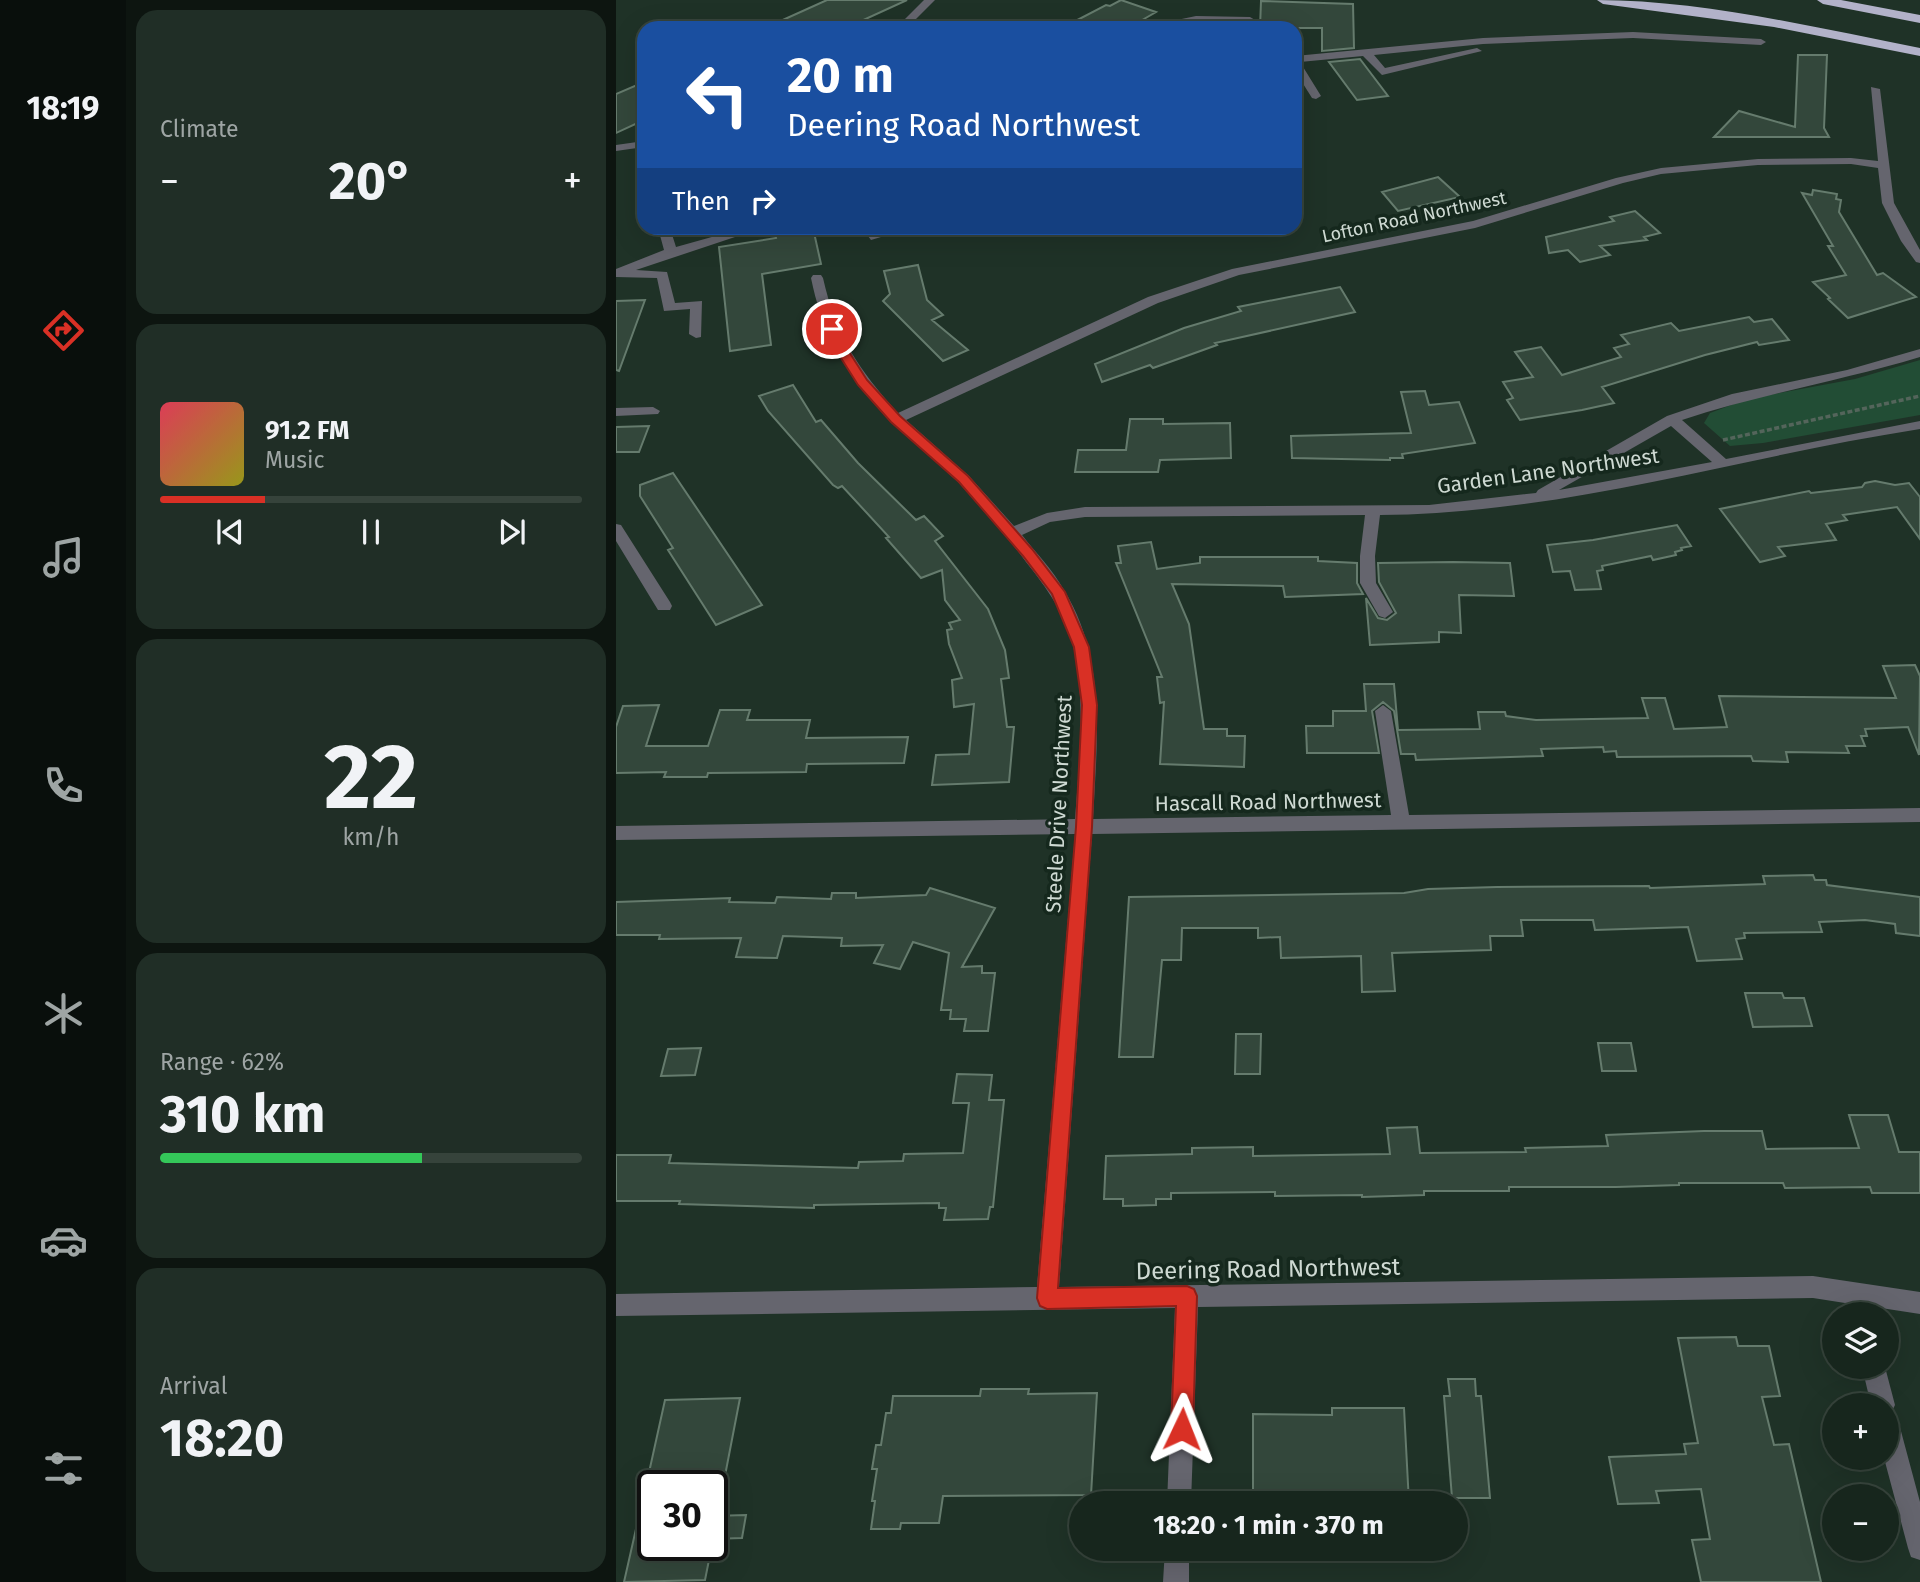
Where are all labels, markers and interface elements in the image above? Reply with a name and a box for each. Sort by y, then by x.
text: 20 m [787,46,894,105]
icon: left [672,49,763,140]
text: 18:19 [27,89,99,127]
text: Deering Road Northwest [787,106,1140,144]
text: Climate [160,115,239,143]
text: 20° [329,150,413,213]
text: − [160,158,179,204]
text: + [563,158,582,204]
icon: right [744,182,782,220]
text: Then [672,186,730,217]
street label: Lofton Road Northwest [1320,187,1509,247]
pin [802,299,862,359]
icon: directions [39,306,88,355]
icon: arrive [813,310,851,348]
text: 91.2 FM [265,415,349,446]
street label: Garden Lane Northwest [1436,443,1661,499]
text: Music [265,446,325,474]
icon: previous [211,513,249,551]
icon: pause [352,513,390,551]
icon: next [493,513,531,551]
icon: music [39,533,88,582]
street label: Steele Drive Northwest [1040,694,1078,914]
text: 22 [324,723,418,832]
icon: phone [39,761,88,810]
street label: Hascall Road Northwest [1154,787,1382,817]
text: km/h [343,823,399,851]
icon: climate [39,989,88,1038]
text: Range · 62% [160,1048,284,1076]
text: 310 km [160,1083,325,1146]
icon: car [39,1216,88,1265]
street label: Deering Road Northwest [1135,1253,1401,1285]
map controls [1822,1302,1899,1561]
button: layers [1822,1302,1899,1379]
text: Arrival [160,1372,227,1400]
position arrow [1145,1392,1219,1466]
button: + [1822,1393,1899,1470]
text: 18:20 [160,1407,284,1470]
icon: filters [39,1444,88,1493]
speed limit sign: 30 [637,1470,728,1561]
button: − [1822,1484,1899,1561]
text: 18:20 · 1 min · 370 m [1153,1510,1384,1541]

